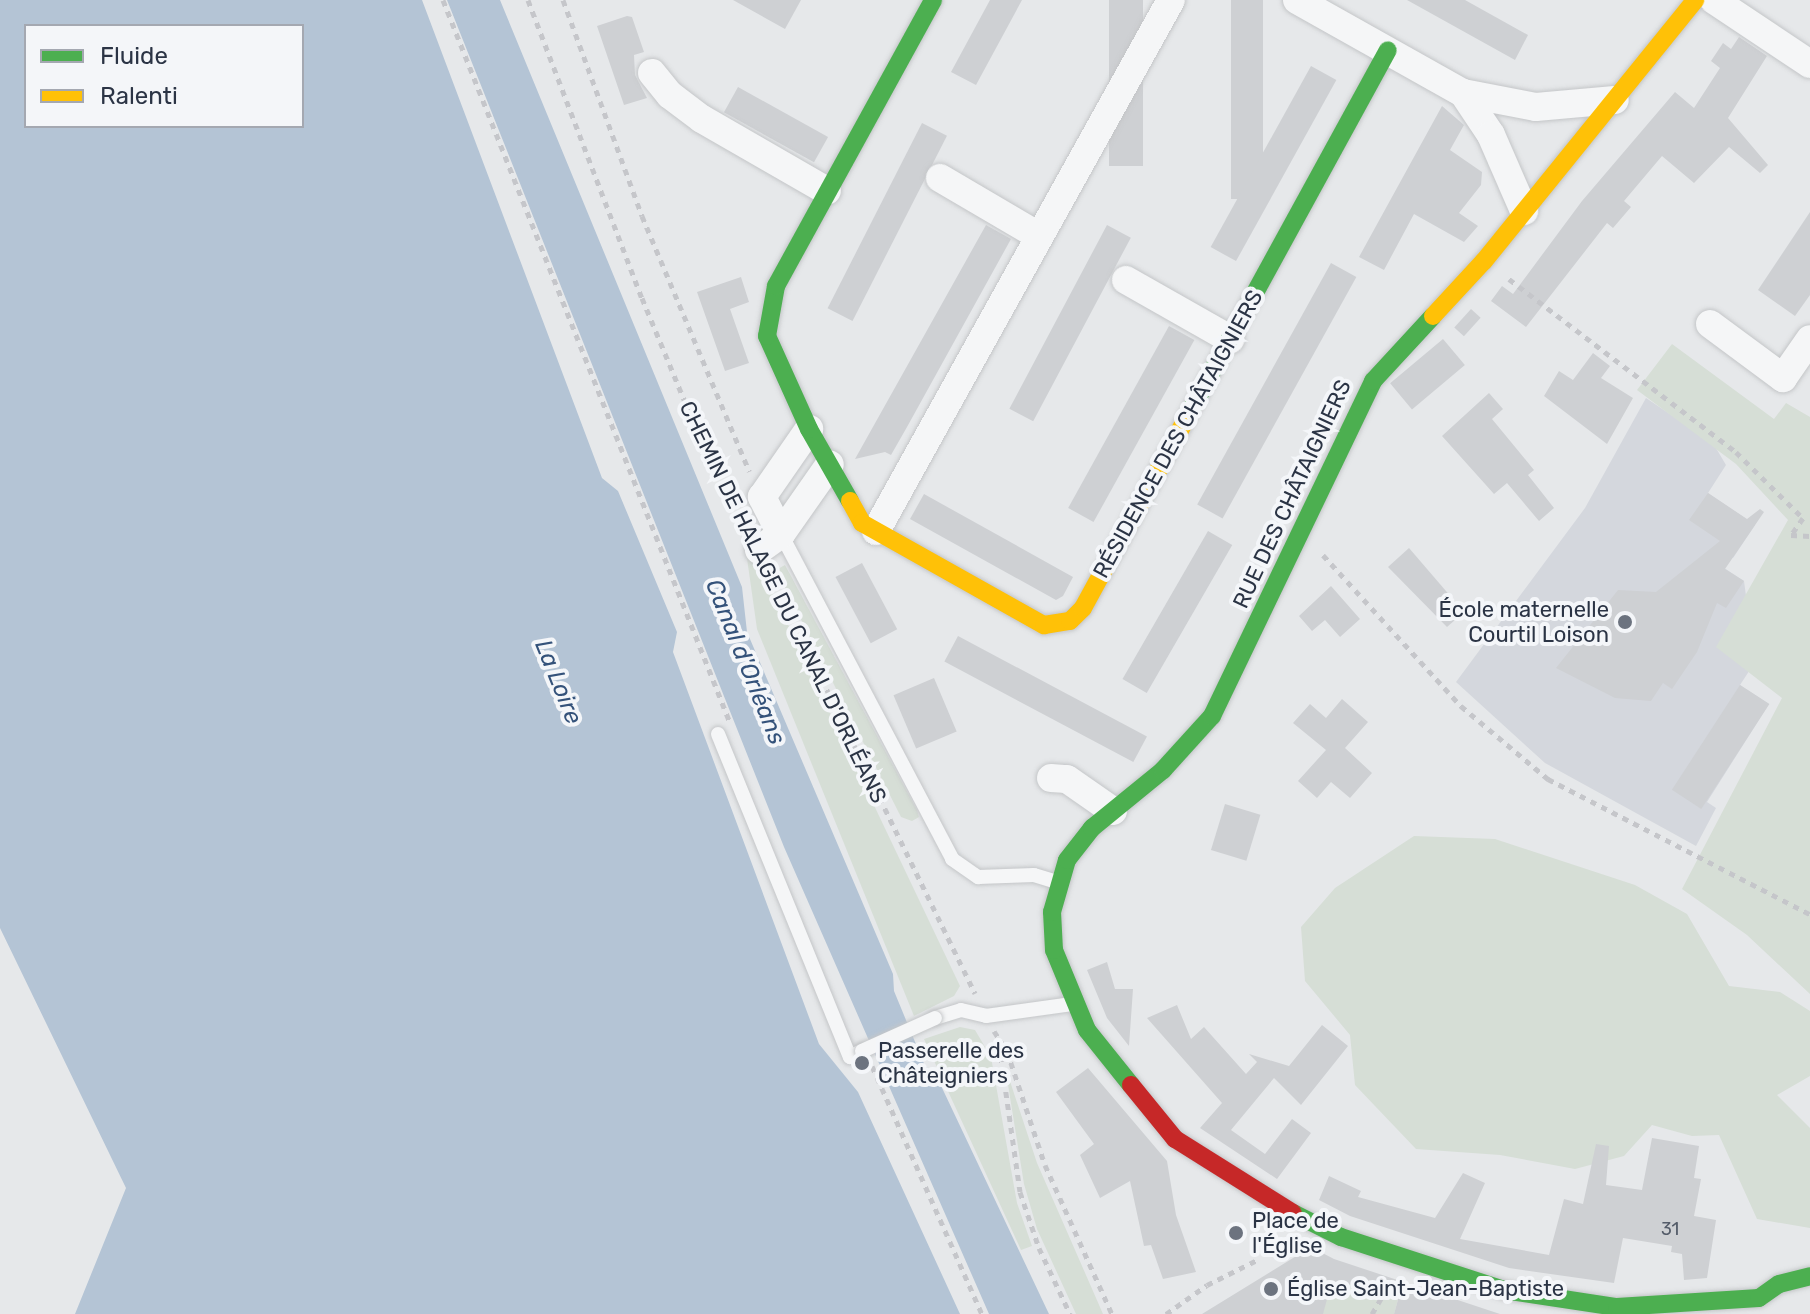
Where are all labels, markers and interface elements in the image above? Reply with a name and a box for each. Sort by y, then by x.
legend [24,24,304,128]
text: Fluide [100,42,168,70]
text: Ralenti [100,82,178,110]
street label: RÉSIDENCE DES CHÂTAIGNIERS [1088,285,1268,583]
street label: RUE DES CHÂTAIGNIERS [1227,376,1357,612]
street label: CHEMIN DE HALAGE DU CANAL D'ORLÉANS [674,396,892,808]
water label: Canal d'Orléans [699,575,791,749]
place label: École maternelle Courtil Loison [1438,596,1609,648]
marker: École maternelle Courtil Loison [1616,613,1634,631]
water label: La Loire [528,636,588,728]
place label: Passerelle des Châteigniers [878,1037,1024,1088]
marker: Passerelle des Châteigniers [853,1054,871,1072]
place label: Place de l'Église [1252,1207,1339,1258]
house number: 31 [1661,1218,1679,1240]
marker: Place de l'Église [1227,1224,1245,1242]
place label: Église Saint-Jean-Baptiste [1287,1276,1564,1302]
marker: Église Saint-Jean-Baptiste [1262,1280,1280,1298]

